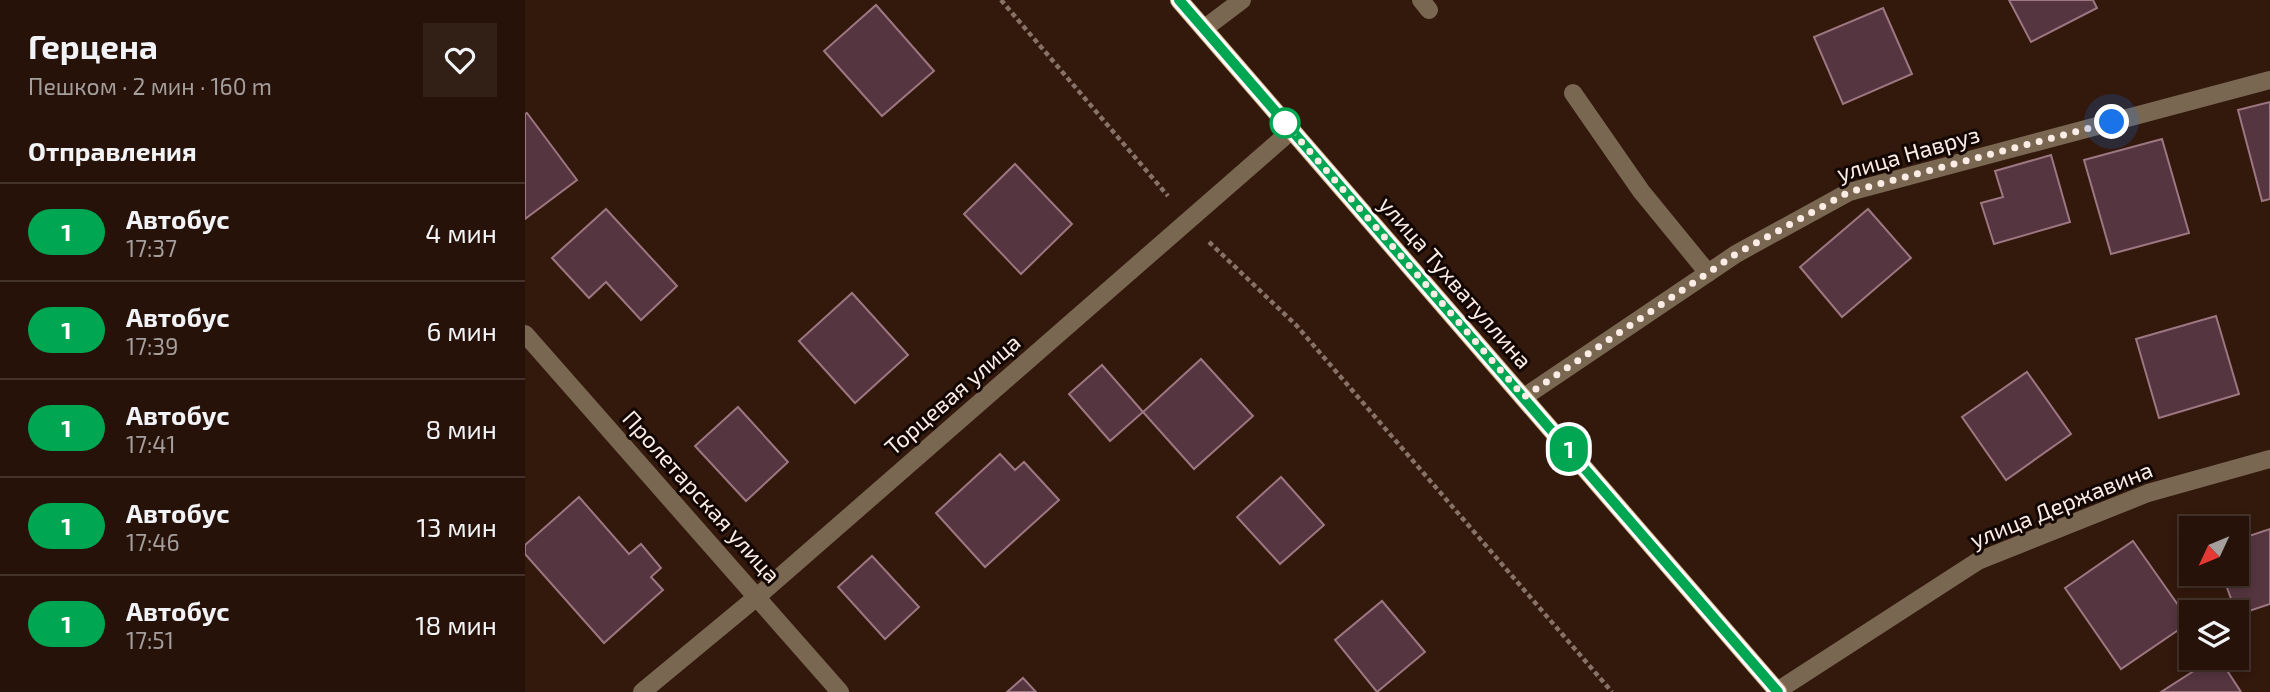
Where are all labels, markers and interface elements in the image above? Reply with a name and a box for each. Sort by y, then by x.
button: heart [423,23,497,97]
text: Герцена [28,26,158,66]
text: Пешком · 2 мин · 160 m [28,72,272,100]
your location [2094,104,2129,139]
unlabelled marker [1270,108,1300,138]
street label: улица Навруз [1833,119,1983,188]
text: Отправления [28,135,197,166]
street label: улица Тухватуллина [1373,190,1538,375]
text: Автобус [126,203,229,234]
text: 1 [61,217,72,246]
text: 4 мин [425,217,497,248]
text: 17:37 [126,234,177,262]
text: Автобус [126,301,229,332]
text: 1 [61,315,72,344]
text: 6 мин [426,315,497,346]
street label: Торцевая улица [878,327,1026,461]
text: 17:39 [126,332,178,360]
text: Автобус [126,399,229,430]
street label: Пролетарская улица [617,404,787,589]
text: 1 [61,413,72,442]
text: 8 мин [426,413,497,444]
line badge: 1 [1546,426,1592,472]
text: 17:41 [126,430,176,458]
text: 1 [1564,434,1574,463]
street label: улица Державина [1966,455,2157,554]
text: Автобус [126,497,229,528]
text: 1 [61,511,72,540]
text: 13 мин [417,511,497,542]
north arrow [2179,516,2249,586]
map controls [2179,516,2249,670]
text: 17:46 [126,528,180,556]
text: Автобус [126,595,229,626]
button: layers [2179,600,2249,670]
text: 1 [61,609,72,638]
text: 18 мин [415,609,497,640]
text: 17:51 [126,626,174,654]

